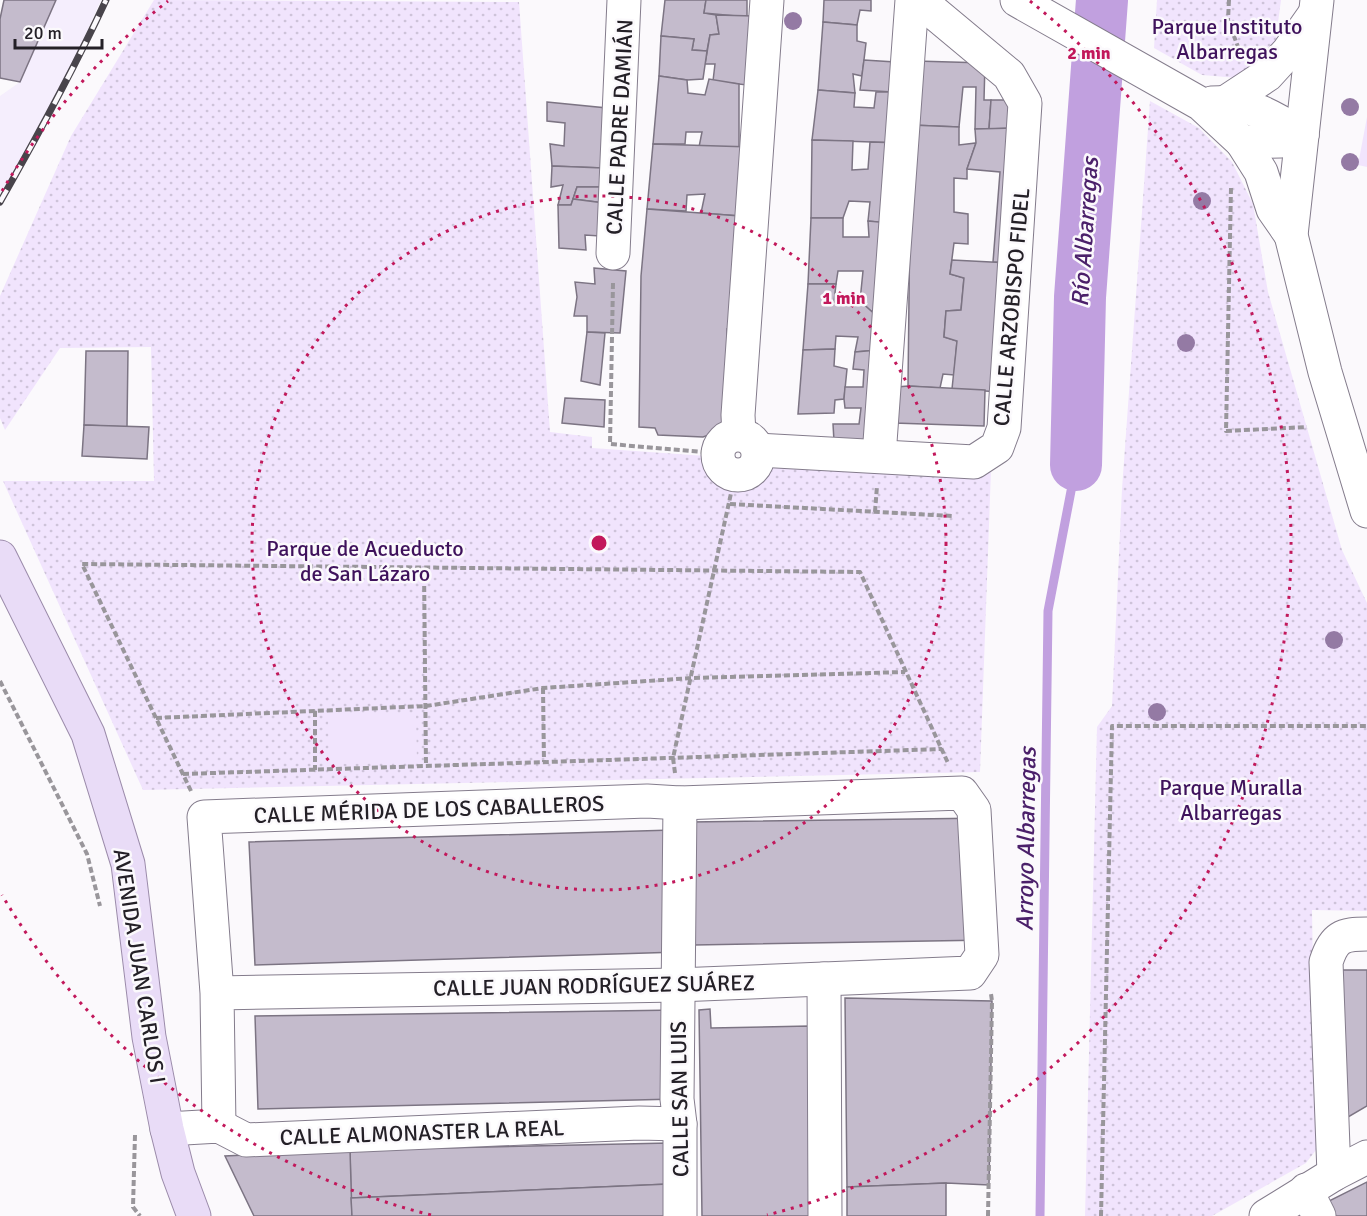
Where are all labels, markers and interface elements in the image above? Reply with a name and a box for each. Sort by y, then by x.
scale bar [15,12,102,50]
park label: Parque Instituto Albarregas [1152,13,1303,65]
street label: CALLE PADRE DAMIÁN [600,18,639,236]
text: 20 m [24,22,62,44]
text: 2 min [1067,42,1111,64]
water label: Río Albarregas [1065,154,1105,308]
street label: CALLE ARZOBISPO FIDEL [988,187,1035,427]
text: 1 min [822,287,866,309]
centre of rings [589,533,609,553]
park label: Parque de Acueducto de San Lázaro [266,535,464,587]
water label: Arroyo Albarregas [1009,744,1043,931]
park label: Parque Muralla Albarregas [1159,774,1303,826]
street label: CALLE MÉRIDA DE LOS CABALLEROS [253,790,605,829]
street label: AVENIDA JUAN CARLOS I [108,847,171,1085]
street label: CALLE JUAN RODRÍGUEZ SUÁREZ [433,969,755,1002]
street label: CALLE SAN LUIS [665,1021,694,1177]
street label: CALLE ALMONASTER LA REAL [279,1114,565,1151]

